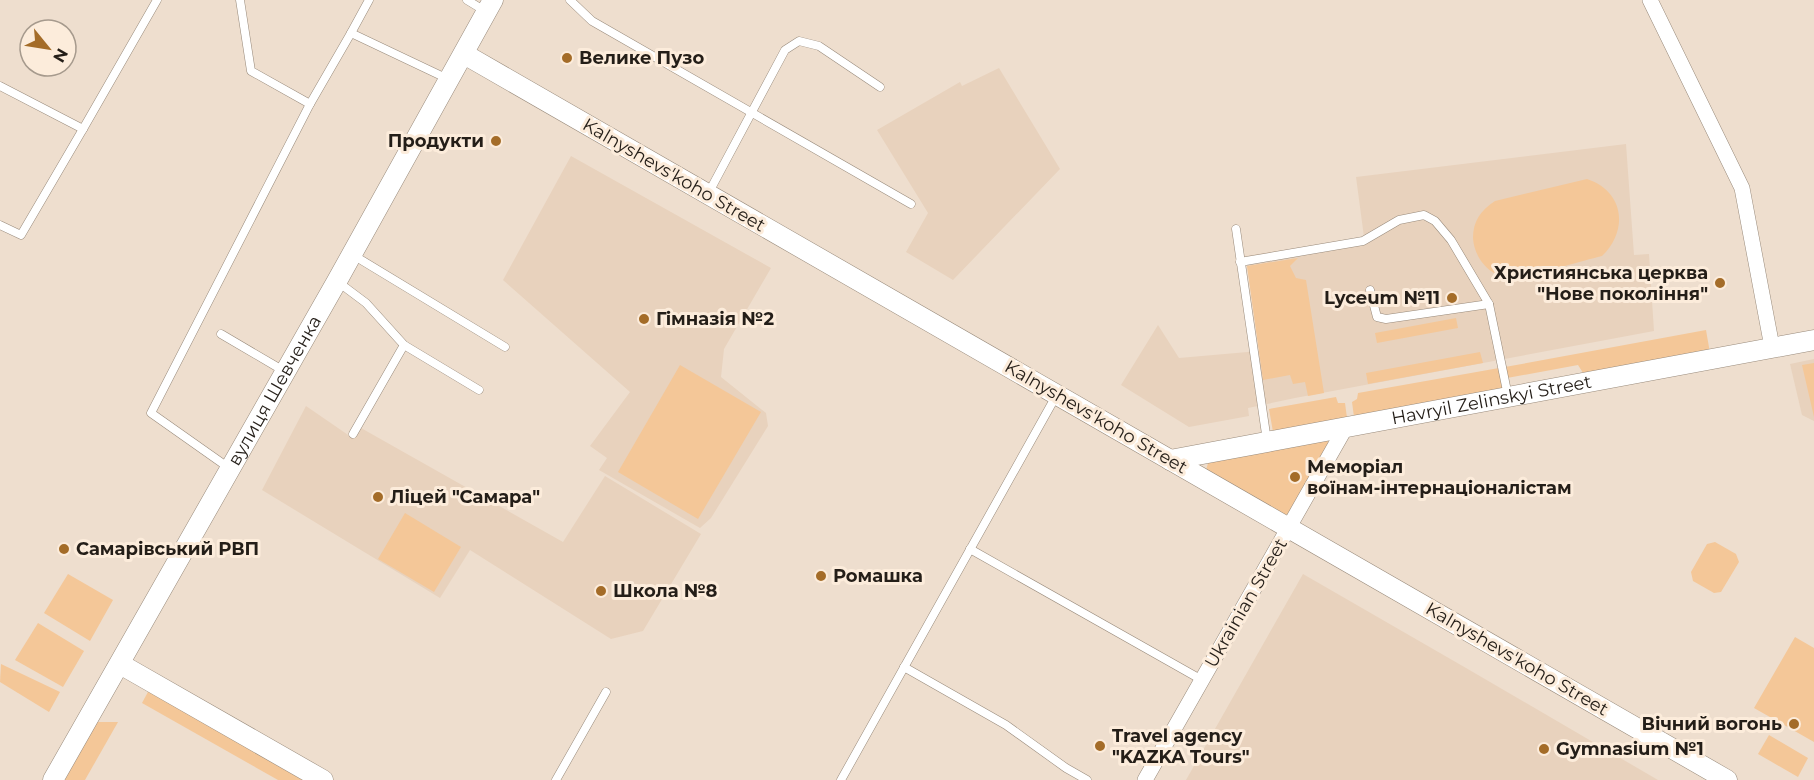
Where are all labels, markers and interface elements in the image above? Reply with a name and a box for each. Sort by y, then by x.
north arrow [18,18,78,78]
text: N [49,45,72,66]
place label: Велике Пузо [579,47,704,69]
marker: Велике Пузо [560,51,574,65]
street label: Kalnyshevsʹkoho Street [579,114,769,236]
place label: Продукти [388,130,484,152]
marker: Продукти [489,134,503,148]
place label: Християнська церква "Нове покоління" [1494,262,1708,305]
marker: Християнська церква "Нове покоління" [1713,276,1727,290]
place label: Lyceum №11 [1324,287,1440,309]
marker: Lyceum №11 [1445,291,1459,305]
place label: Гімназія №2 [656,308,774,330]
street label: вулиця Шевченка [223,312,326,470]
marker: Гімназія №2 [637,312,651,326]
street label: Kalnyshevsʹkoho Street [1001,356,1191,478]
street label: Havryil Zelinskyi Street [1390,371,1593,430]
place label: Меморіал воїнам-інтернаціоналістам [1307,456,1572,499]
marker: Меморіал воїнам-інтернаціоналістам [1288,470,1302,484]
place label: Ліцей "Самара" [390,486,540,508]
marker: Ліцей "Самара" [371,490,385,504]
street label: Ukrainian Street [1200,534,1292,672]
place label: Самарівський РВП [76,538,259,560]
marker: Самарівський РВП [57,542,71,556]
place label: Ромашка [833,565,923,587]
marker: Ромашка [814,569,828,583]
place label: Школа №8 [613,580,718,602]
marker: Школа №8 [594,584,608,598]
street label: Kalnyshevsʹkoho Street [1422,598,1612,720]
place label: Вічний вогонь [1642,713,1782,735]
marker: Вічний вогонь [1787,717,1801,731]
place label: Travel agency "KAZKA Tours" [1112,725,1250,768]
place label: Gymnasium №1 [1556,738,1704,760]
marker: Travel agency "KAZKA Tours" [1093,739,1107,753]
marker: Gymnasium №1 [1537,742,1551,756]

